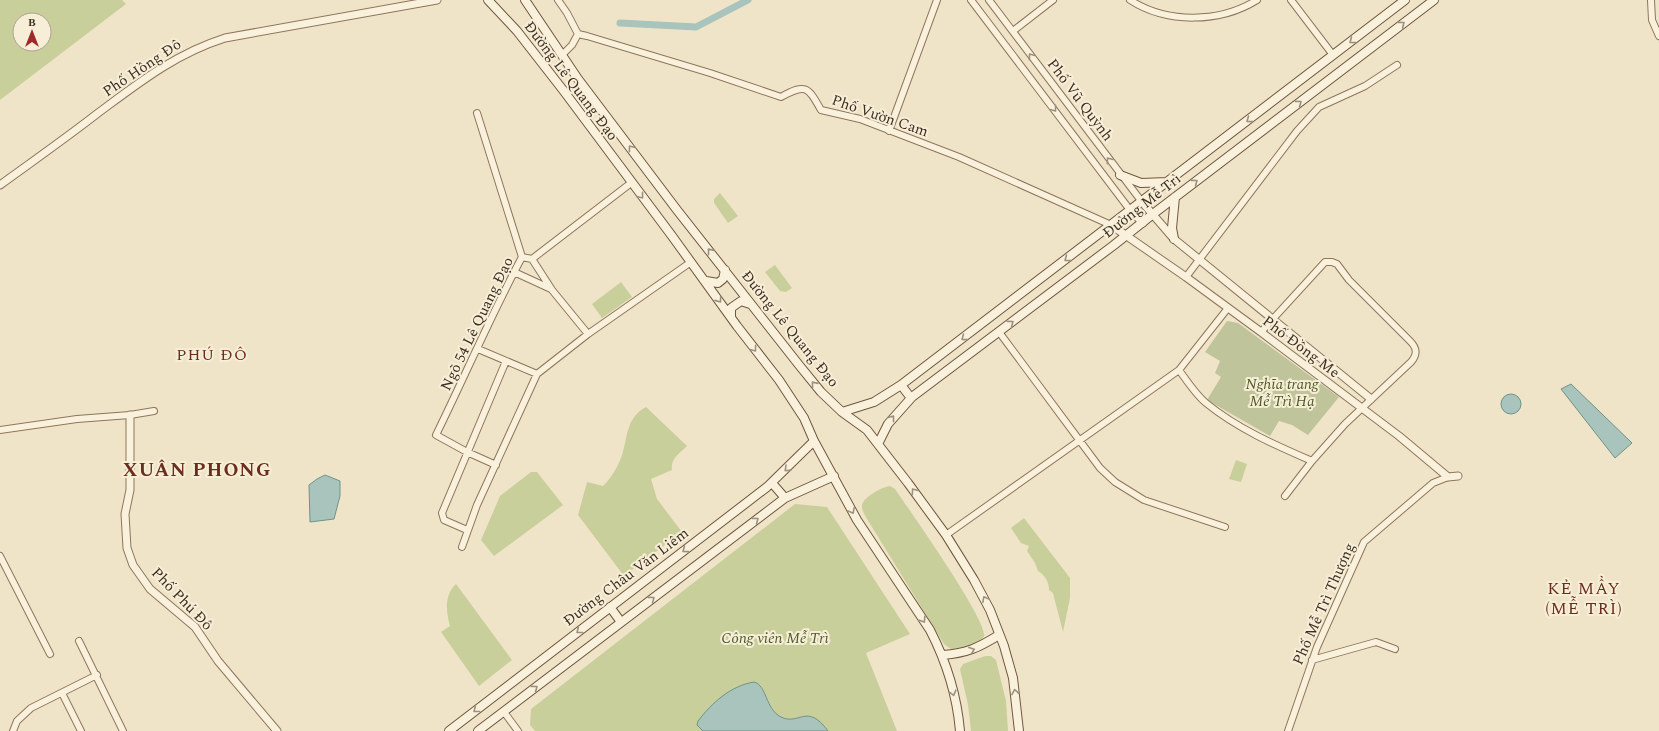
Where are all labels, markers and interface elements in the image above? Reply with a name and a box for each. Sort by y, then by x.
north arrow [12,12,52,52]
text: B [28,14,36,31]
street label: Đường Lê Quang Đạo [518,16,624,146]
one-way arrow [1398,21,1405,29]
street label: Phố Hồng Đô [98,33,186,103]
one-way arrow [1349,36,1356,43]
one-way arrow [1029,53,1036,60]
street label: Phố Vũ Quỳnh [1041,54,1119,146]
street label: Phố Vườn Cam [828,89,932,143]
one-way arrow [1294,101,1301,108]
one-way arrow [1049,105,1057,112]
one-way arrow [1246,115,1253,122]
one-way arrow [629,145,636,152]
one-way arrow [1107,157,1114,164]
street label: Đường Mễ Trì [1098,168,1186,244]
one-way arrow [1191,180,1198,187]
one-way arrow [636,191,643,198]
one-way arrow [708,249,715,256]
street label: Ngõ 54 Lê Quang Đạo [435,253,519,395]
one-way arrow [1064,254,1071,261]
street label: Đường Lê Quang Đạo [736,266,844,392]
one-way arrow [714,296,722,303]
street label: Phố Đồng Me [1257,310,1345,384]
one-way arrow [1006,320,1013,327]
one-way arrow [961,333,968,340]
district label: PHÚ ĐÔ [176,343,248,367]
one-way arrow [750,344,757,351]
park label: Nghĩa trang Mễ Trì Hạ [1246,373,1320,413]
one-way arrow [812,382,819,389]
one-way arrow [888,416,895,423]
district label: XUÂN PHONG [123,456,271,485]
one-way arrow [784,464,792,471]
one-way arrow [912,488,919,495]
one-way arrow [848,507,855,514]
one-way arrow [751,518,758,525]
street label: Đường Châu Văn Liêm [558,522,694,632]
street label: Phố Mễ Trì Thượng [1287,539,1361,669]
one-way arrow [682,545,689,552]
street label: Phố Phú Đô [146,562,218,636]
district label: KẺ MẨY (MỄ TRÌ) [1545,575,1623,622]
one-way arrow [648,596,655,603]
one-way arrow [982,596,989,604]
one-way arrow [918,616,926,623]
one-way arrow [576,626,583,633]
park label: Công viên Mễ Trì [721,627,829,650]
one-way arrow [969,646,976,654]
one-way arrow [530,686,537,693]
one-way arrow [948,689,957,696]
one-way arrow [1011,689,1020,695]
one-way arrow [473,705,480,713]

